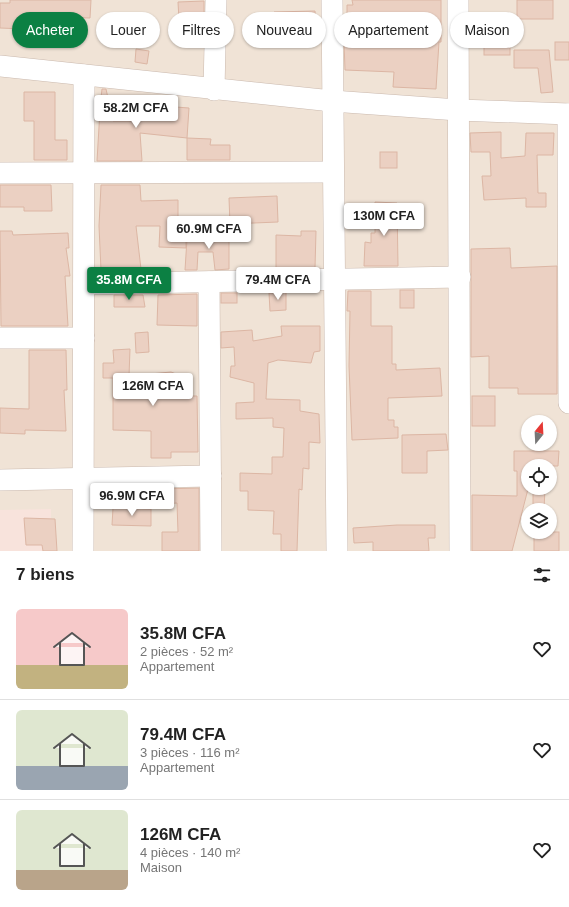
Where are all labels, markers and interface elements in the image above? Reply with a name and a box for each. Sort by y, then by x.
chip: Acheter [12,12,88,48]
chip: Louer [96,12,160,48]
chip: Filtres [168,12,234,48]
chip: Nouveau [242,12,326,48]
chip: Appartement [334,12,442,48]
chip: Maison [450,12,524,48]
pin: 58.2M CFA [90,95,182,129]
text: 58.2M CFA [103,100,169,115]
pin: 130M CFA [343,203,425,237]
text: 130M CFA [353,208,415,223]
pin: 60.9M CFA [163,216,255,250]
text: 60.9M CFA [176,221,242,236]
pin: 35.8M CFA [83,267,175,301]
pin: 79.4M CFA [232,267,324,301]
text: 35.8M CFA [96,272,162,287]
text: 79.4M CFA [245,272,311,287]
pin: 126M CFA [112,373,194,407]
text: 126M CFA [122,378,184,393]
north arrow [521,415,557,451]
map controls [521,415,557,539]
button: locate [521,459,557,495]
pin: 96.9M CFA [86,483,178,517]
text: 96.9M CFA [99,488,165,503]
button: layers [521,503,557,539]
icon: filters [531,564,553,586]
text: 7 biens [16,565,75,584]
text: 35.8M CFA [140,624,226,643]
icon: home [48,625,96,673]
icon: heart [531,638,553,660]
text: 2 pièces · 52 m² [140,644,233,659]
text: Appartement [140,659,214,674]
text: 79.4M CFA [140,725,226,744]
icon: home [48,726,96,774]
icon: heart [531,739,553,761]
text: 3 pièces · 116 m² [140,745,239,760]
text: Appartement [140,760,214,775]
text: 126M CFA [140,825,221,844]
icon: home [48,826,96,874]
icon: heart [531,839,553,861]
text: 4 pièces · 140 m² [140,845,240,860]
text: Maison [140,860,182,875]

